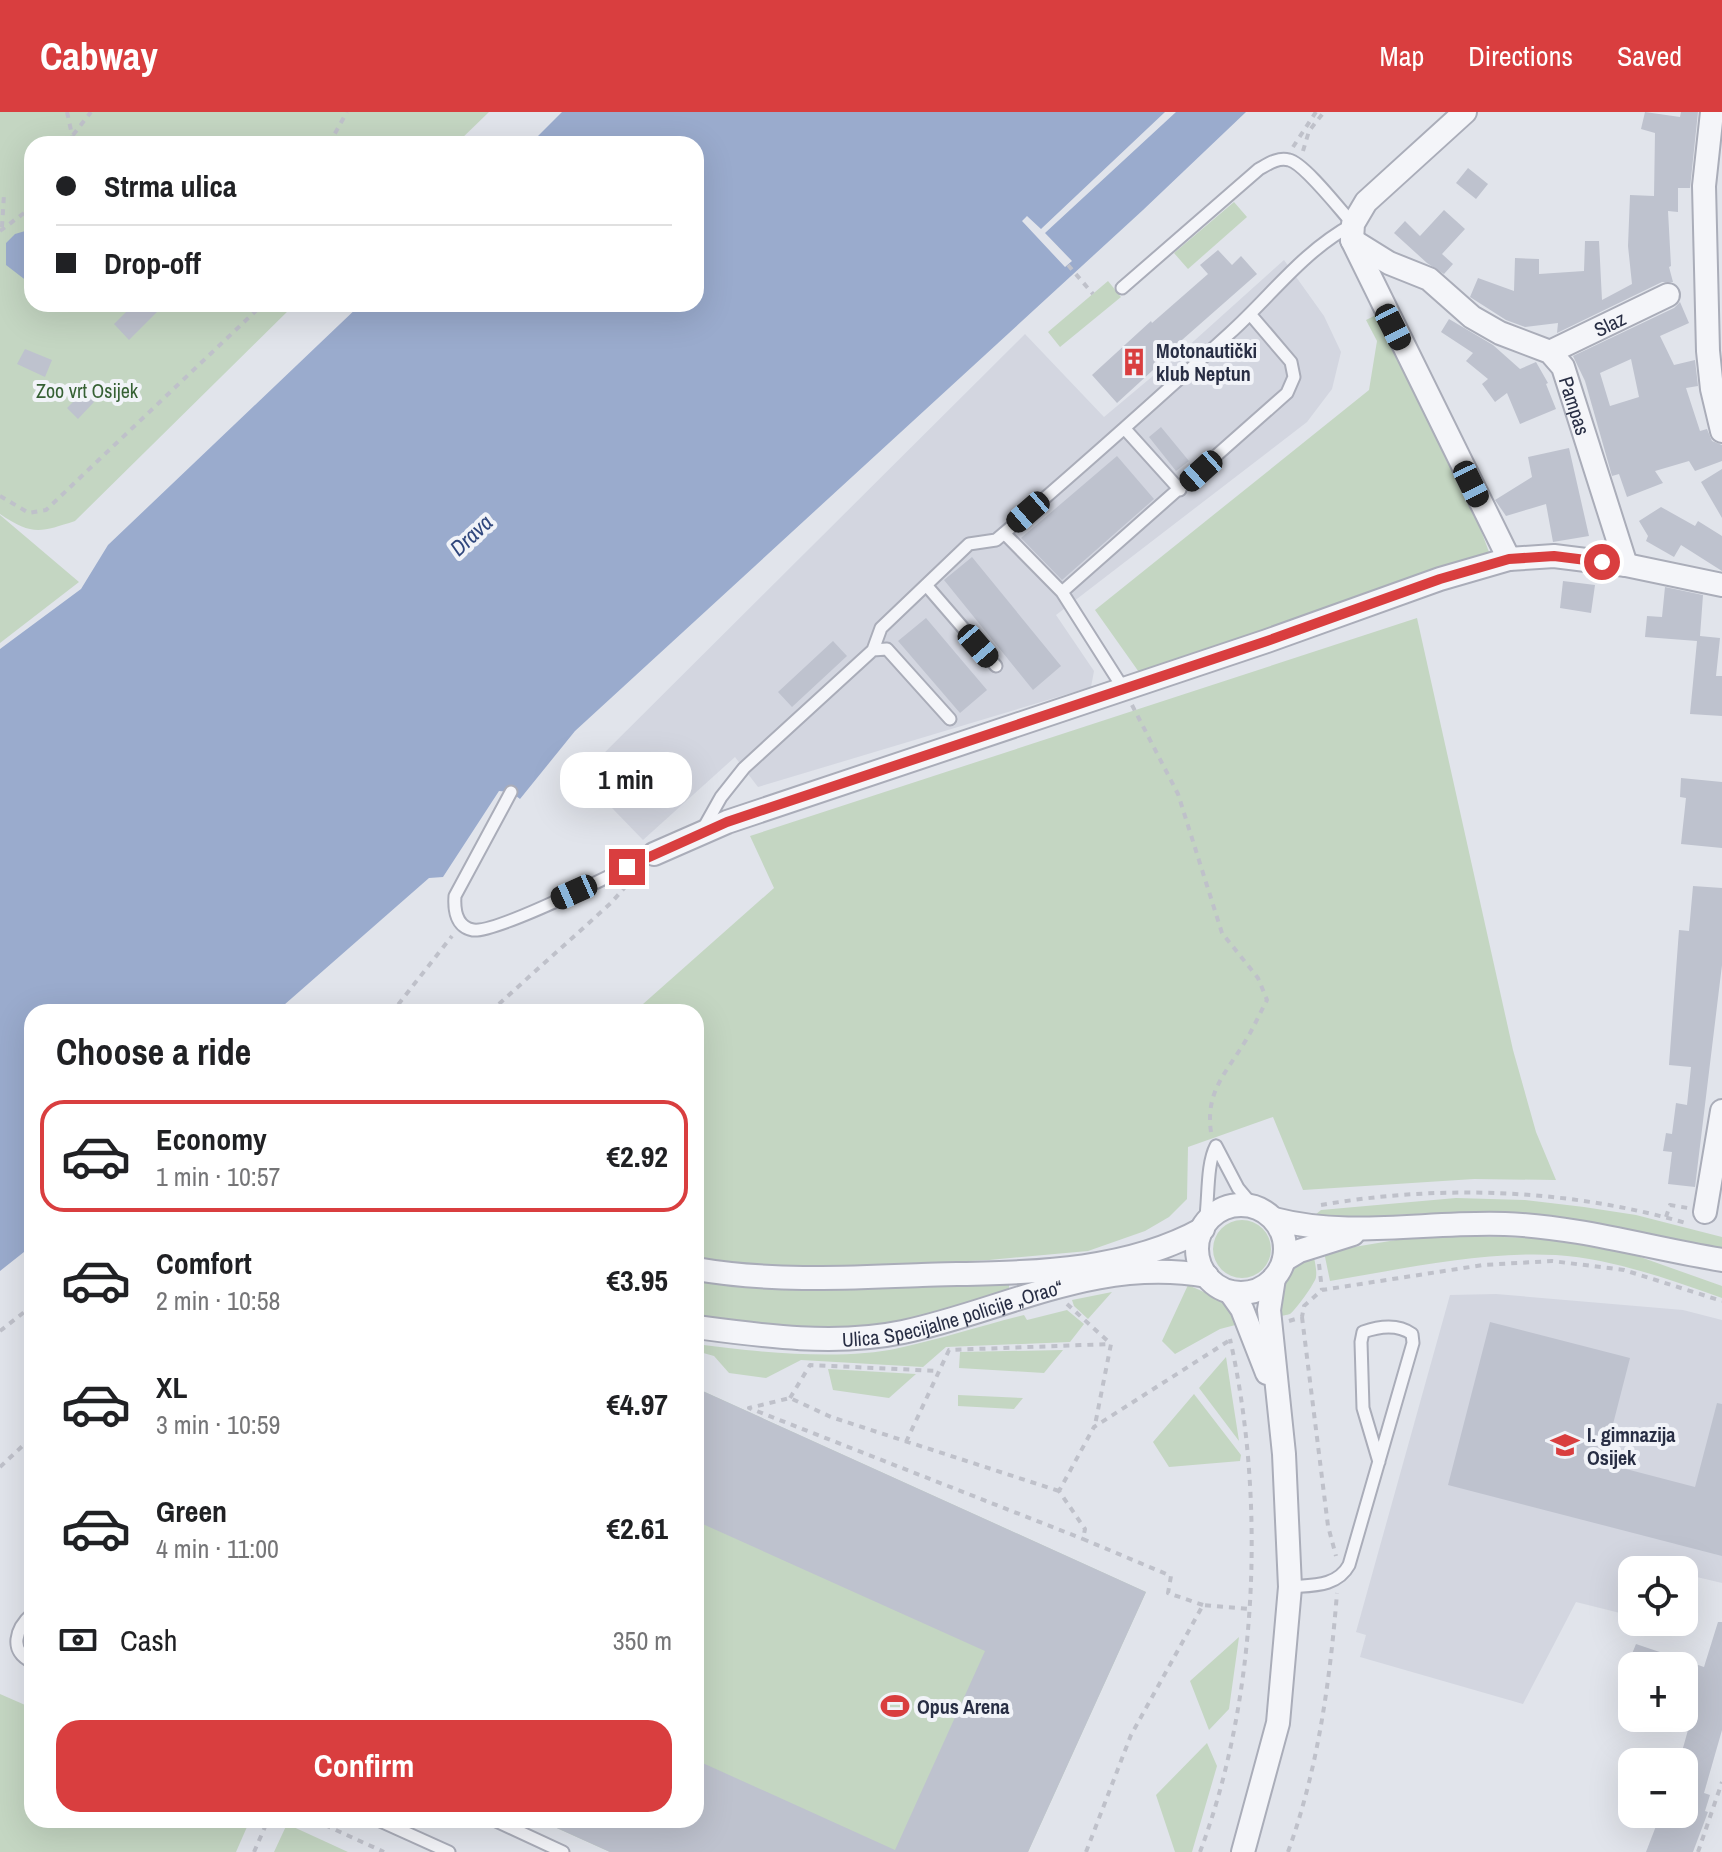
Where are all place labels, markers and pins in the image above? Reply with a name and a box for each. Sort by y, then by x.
place label: Motonautički klub Neptun [1156,337,1257,387]
building icon: Motonautički klub Neptun [1119,347,1149,377]
place label: I. gimnazija Osijek [1587,1421,1675,1471]
school or university icon: I. gimnazija Osijek [1550,1430,1580,1460]
sports icon: Opus Arena [880,1691,910,1721]
place label: Opus Arena [917,1693,1009,1720]

